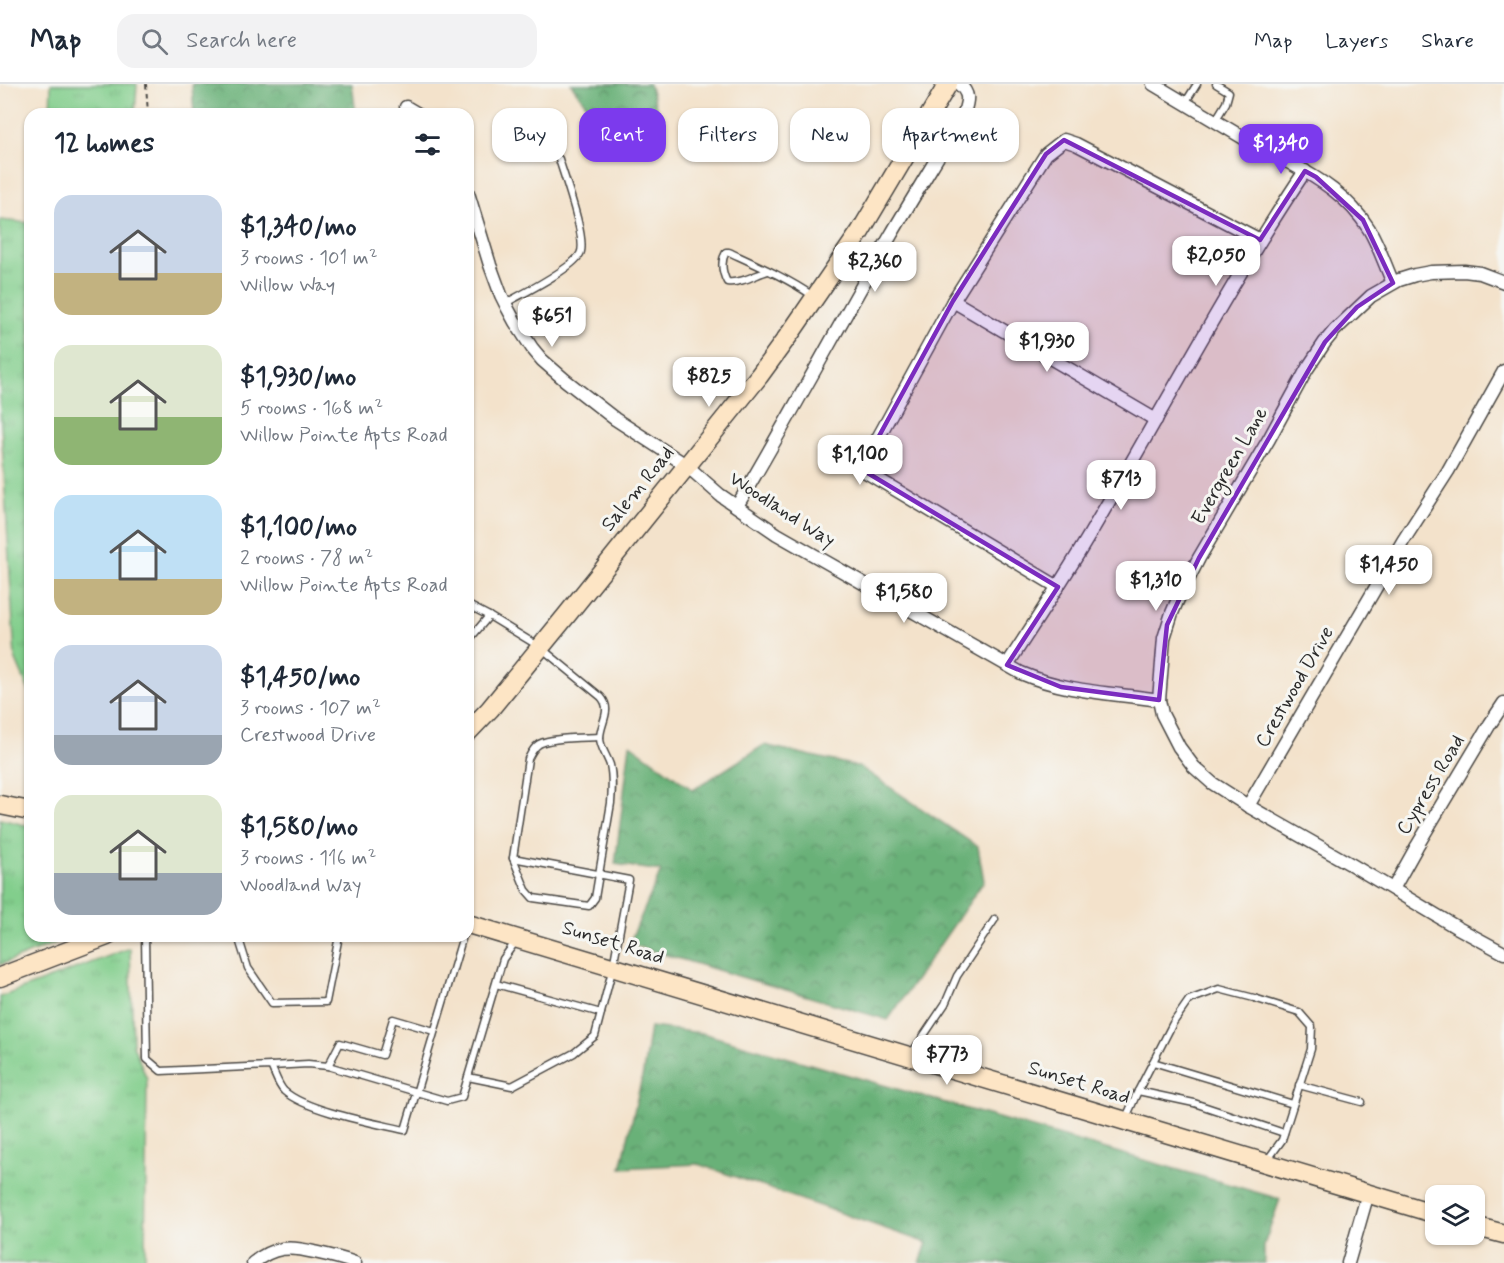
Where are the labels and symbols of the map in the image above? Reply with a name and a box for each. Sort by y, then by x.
pin: $1,340 [1232,124,1330,175]
pin: $2,050 [1167,236,1265,287]
pin: $2,360 [826,242,924,293]
pin: $651 [516,297,588,348]
pin: $1,930 [998,322,1096,373]
pin: $825 [673,357,745,408]
street label: Evergreen Lane [1185,402,1276,530]
pin: $1,100 [811,435,909,486]
street label: Salem Road [595,441,681,537]
pin: $713 [1085,460,1157,511]
street label: Woodland Way [724,466,840,554]
pin: $1,450 [1340,545,1438,596]
pin: $1,310 [1107,561,1205,612]
pin: $1,580 [855,573,953,624]
street label: Crestwood Drive [1249,621,1341,753]
street label: Cypress Road [1391,730,1471,840]
street label: Sunset Road [559,915,667,971]
pin: $773 [911,1035,983,1086]
street label: Sunset Road [1025,1055,1133,1111]

